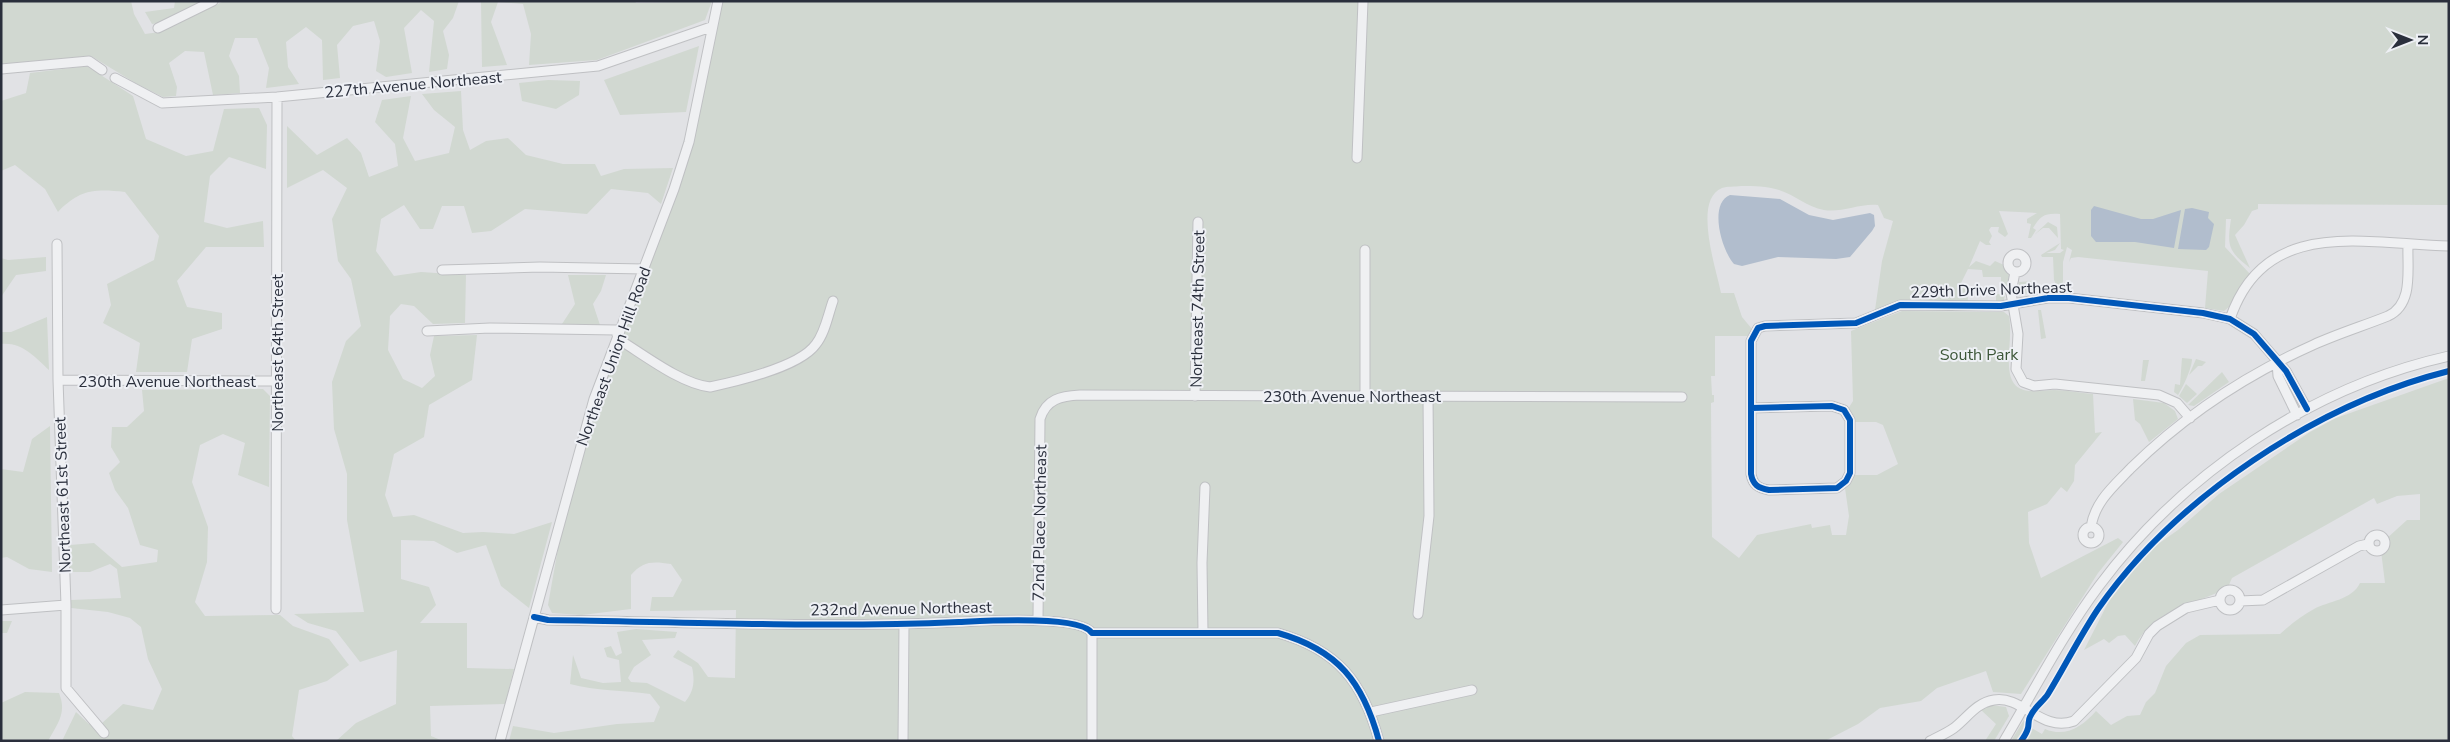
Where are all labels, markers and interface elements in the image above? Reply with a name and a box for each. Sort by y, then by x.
north arrow [2385,15,2435,65]
text: N [2413,35,2432,45]
street label: 227th Avenue Northeast [323,66,503,104]
street label: Northeast 74th Street [1186,230,1210,388]
street label: Northeast Union Hill Road [571,264,657,449]
street label: Northeast 64th Street [267,274,289,432]
street label: 229th Drive Northeast [1910,276,2072,304]
park label: South Park [1940,344,2019,366]
street label: 230th Avenue Northeast [78,371,256,393]
street label: 230th Avenue Northeast [1263,386,1441,408]
street label: Northeast 61st Street [49,416,77,573]
street label: 72nd Place Northeast [1028,444,1052,602]
street label: 232nd Avenue Northeast [810,596,992,622]

